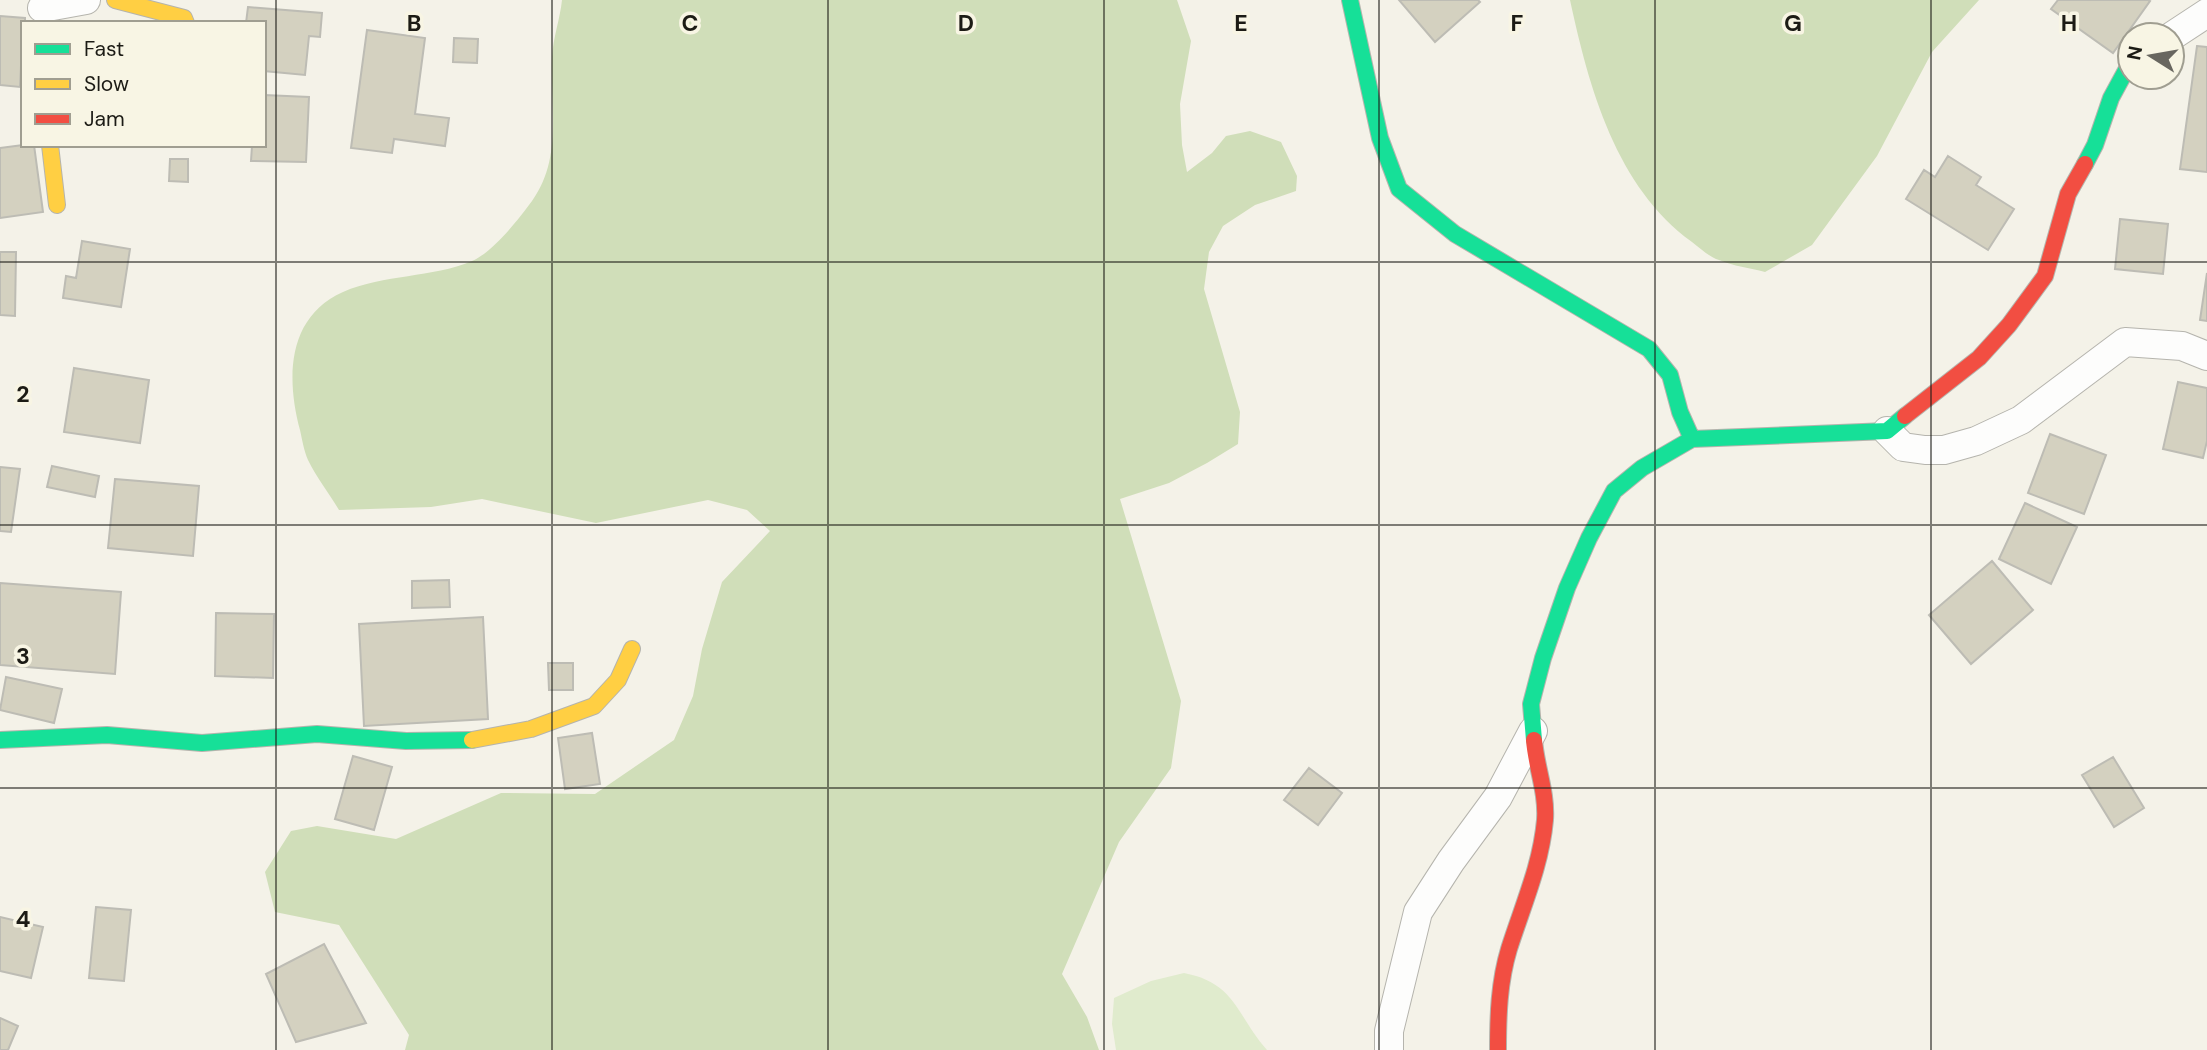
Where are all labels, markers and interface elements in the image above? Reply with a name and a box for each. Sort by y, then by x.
text: B [407,8,421,38]
text: C [682,8,698,38]
text: D [958,8,974,38]
text: E [1234,8,1248,38]
text: F [1511,8,1524,38]
text: G [1784,8,1802,38]
text: H [2061,8,2077,38]
legend [21,21,266,147]
north arrow [2116,21,2186,91]
text: Fast [84,35,124,63]
text: N [2121,44,2148,62]
text: Slow [84,70,129,98]
text: Jam [84,105,125,133]
text: 2 [16,379,30,409]
text: 3 [16,641,30,671]
text: 4 [16,904,31,934]

